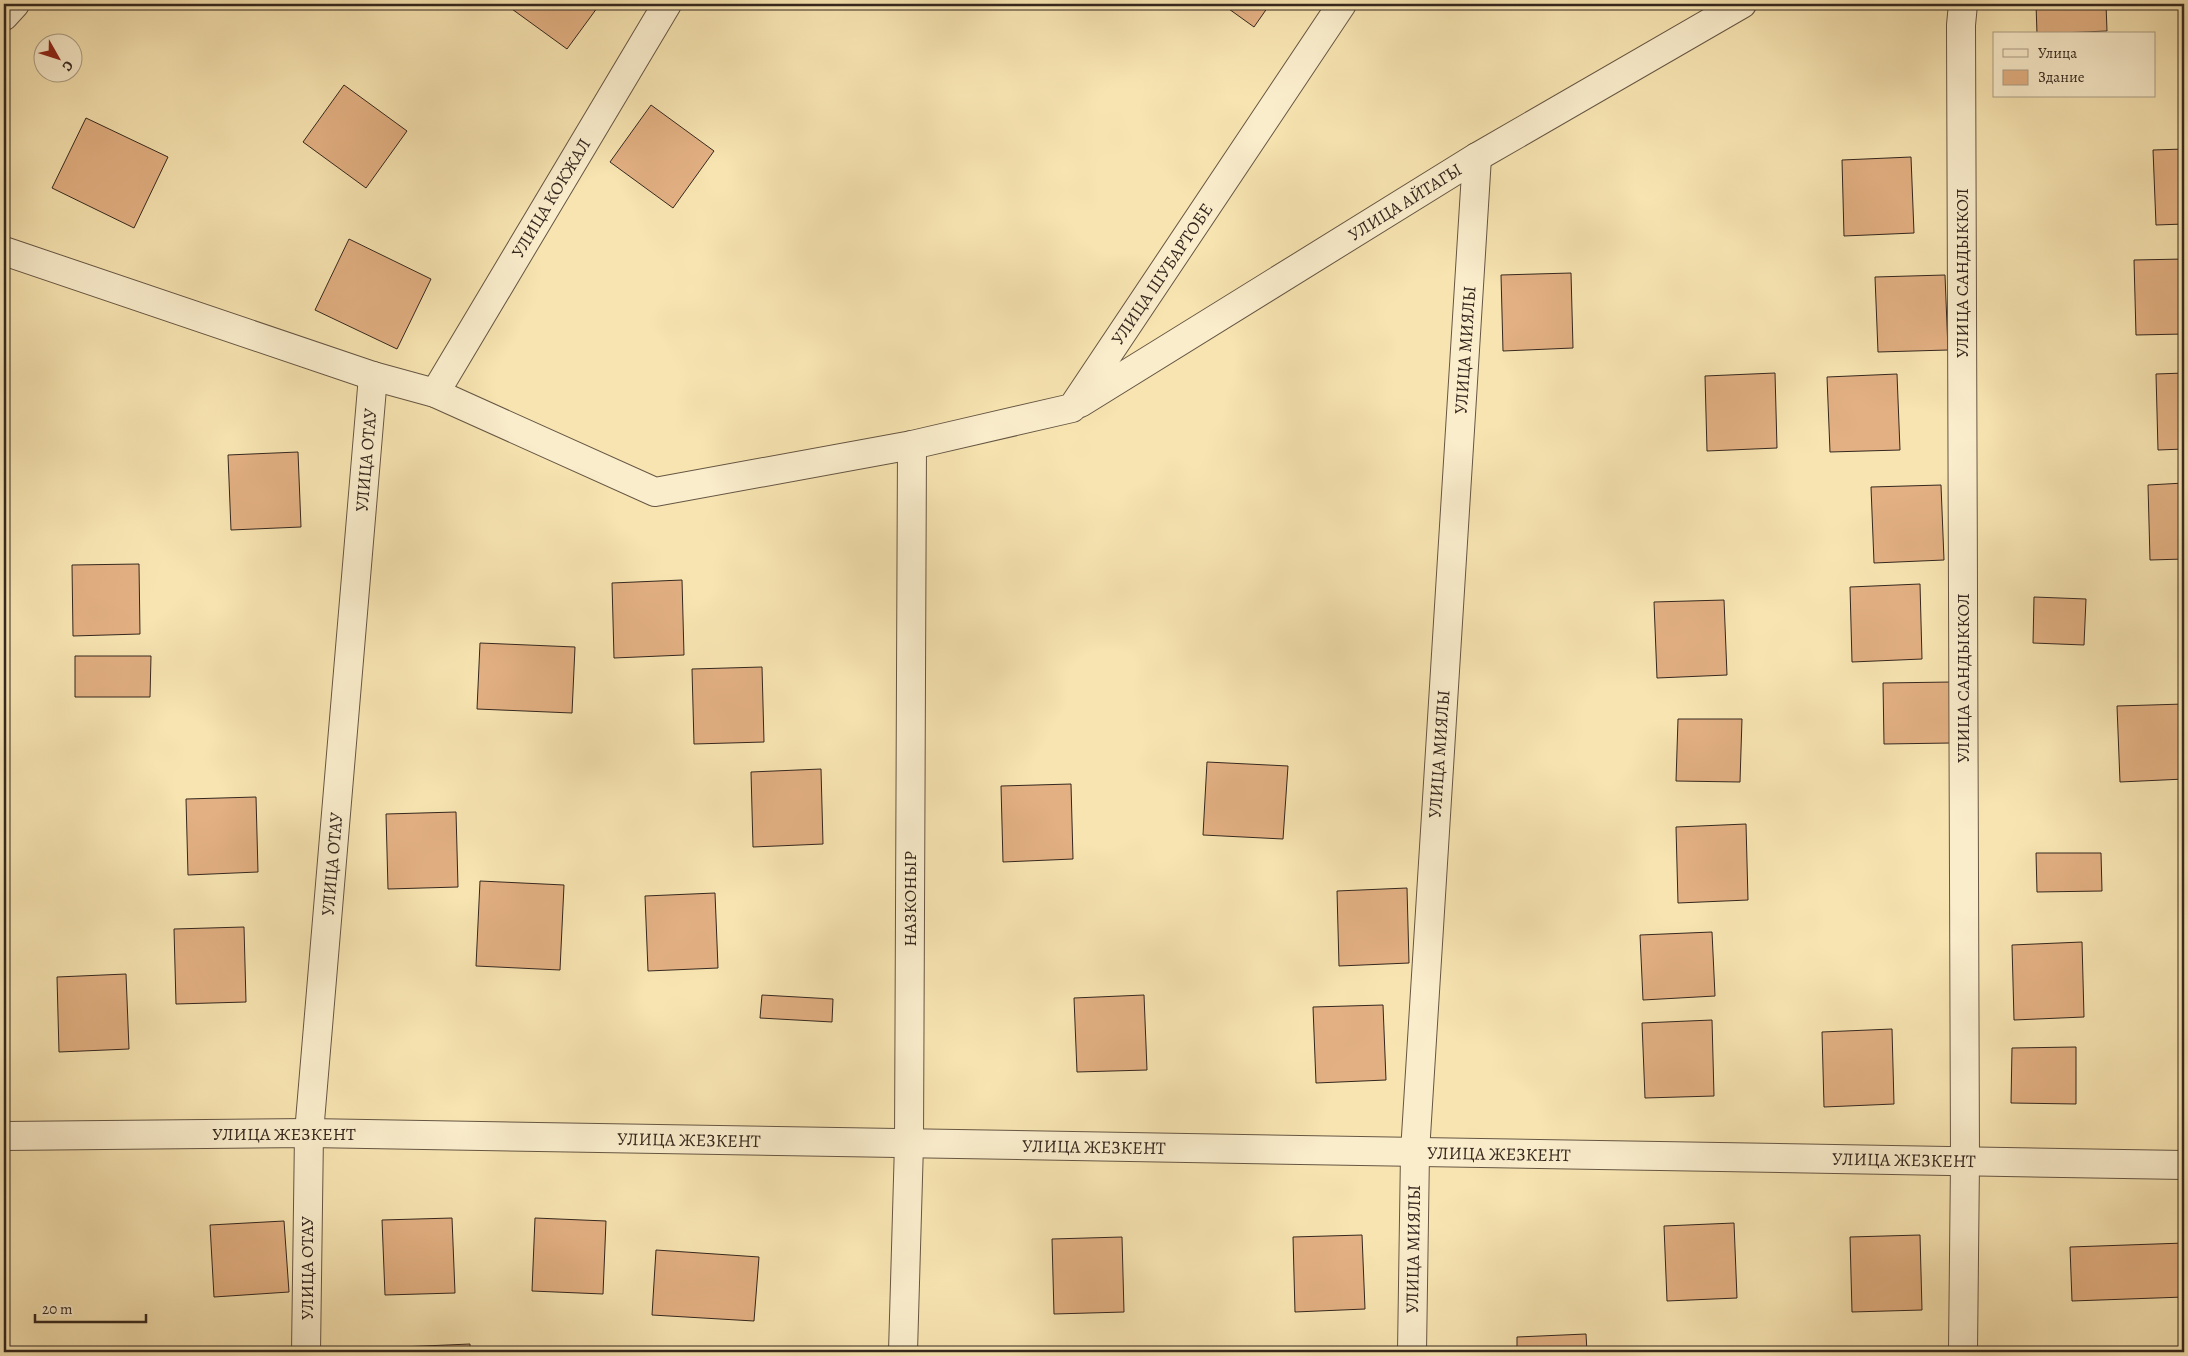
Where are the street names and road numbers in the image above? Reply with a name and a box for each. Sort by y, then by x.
street label: УЛИЦА КОКЖАЛ [506,134,596,262]
street label: УЛИЦА АЙТАГЫ [1344,158,1466,246]
street label: УЛИЦА САНДЫККОЛ [1950,188,1974,358]
street label: УЛИЦА ШУБАРТОБЕ [1106,198,1218,350]
street label: УЛИЦА МИЯЛЫ [1449,285,1481,415]
street label: УЛИЦА ОТАУ [350,407,383,513]
street label: УЛИЦА САНДЫККОЛ [1951,593,1975,763]
street label: УЛИЦА МИЯЛЫ [1423,689,1455,819]
street label: УЛИЦА ОТАУ [316,811,349,917]
street label: НАЗКОНЫР [898,851,922,947]
street label: УЛИЦА ЖЕЗКЕНТ [212,1122,356,1146]
street label: УЛИЦА ЖЕЗКЕНТ [617,1127,761,1153]
street label: УЛИЦА ЖЕЗКЕНТ [1022,1134,1166,1160]
street label: УЛИЦА ЖЕЗКЕНТ [1427,1141,1571,1167]
street label: УЛИЦА ЖЕЗКЕНТ [1832,1147,1976,1173]
street label: УЛИЦА МИЯЛЫ [1400,1185,1426,1313]
street label: УЛИЦА ОТАУ [295,1215,319,1320]

